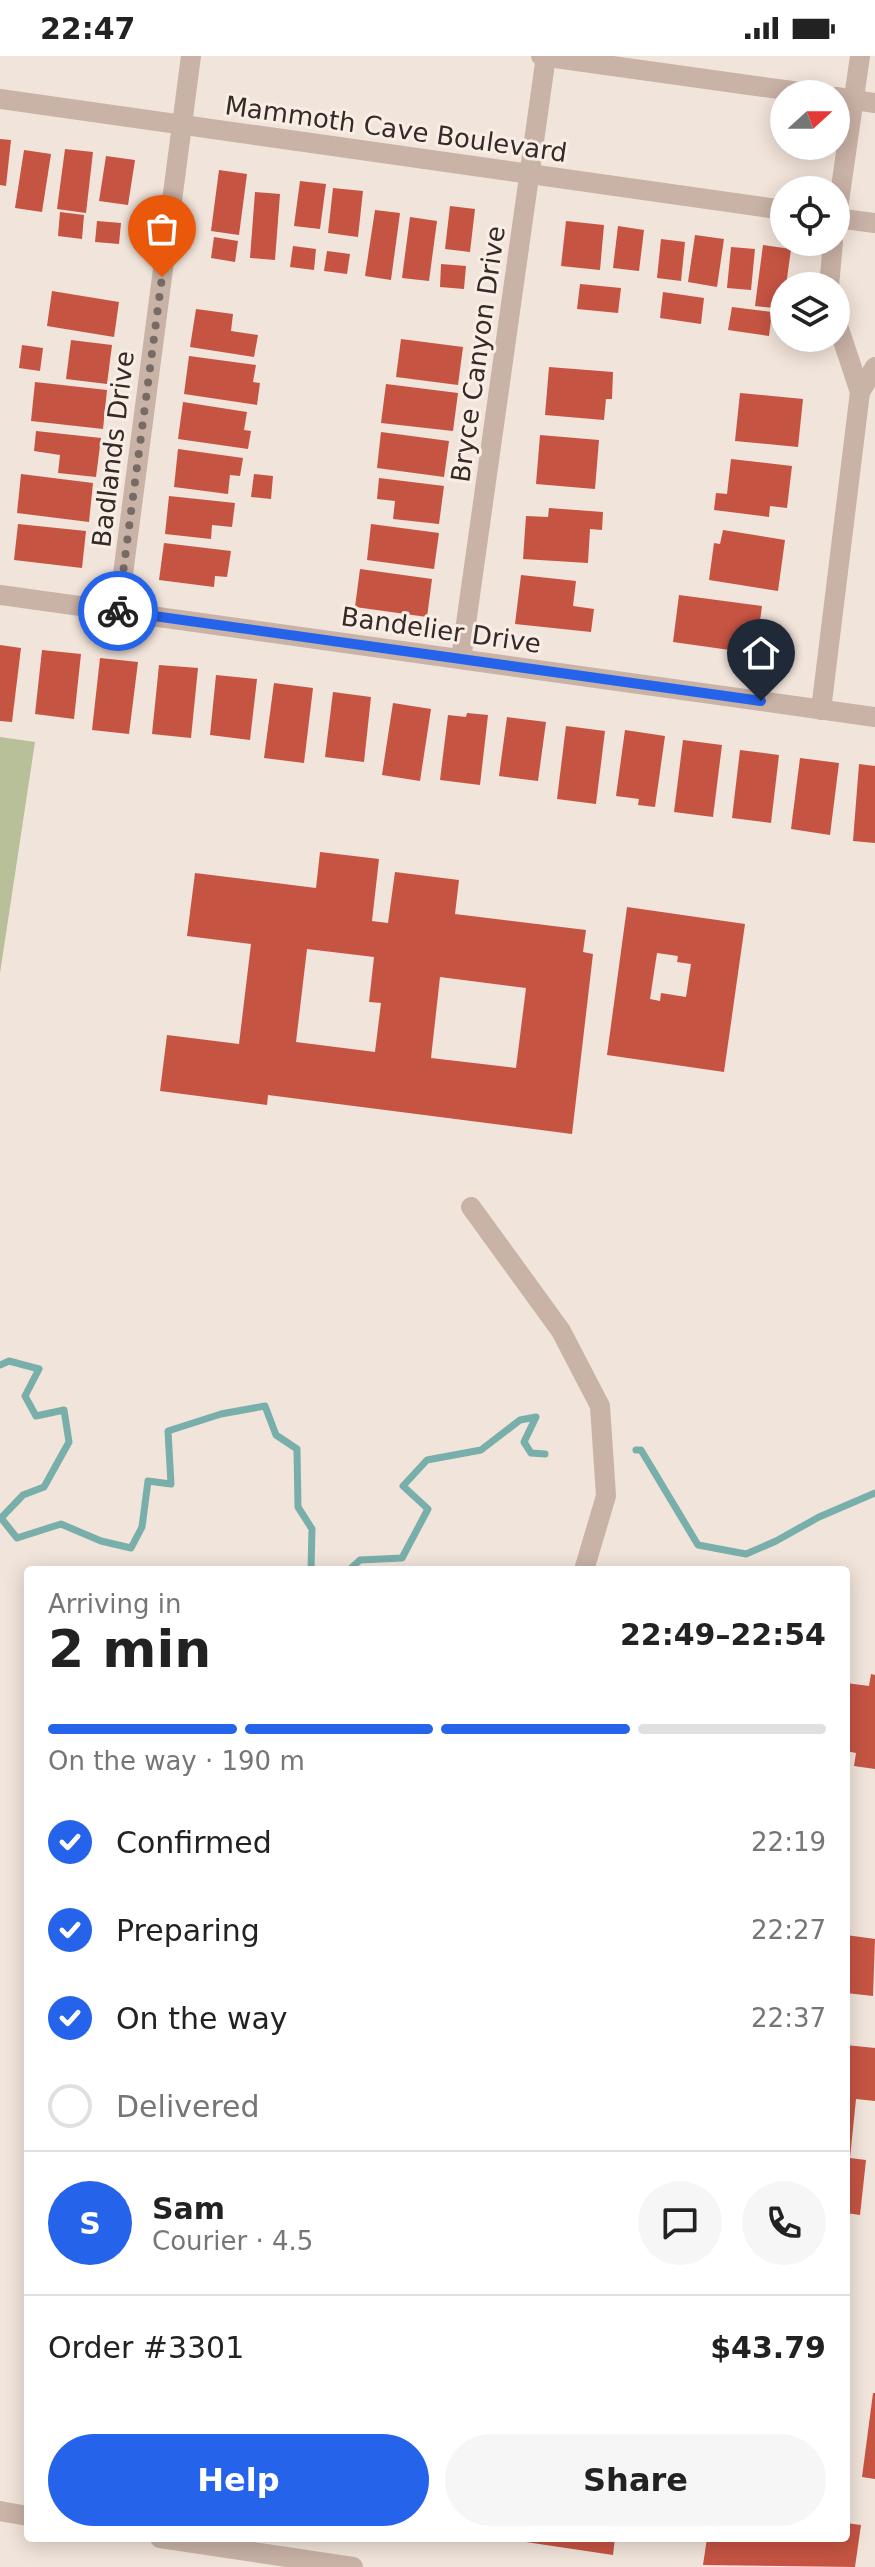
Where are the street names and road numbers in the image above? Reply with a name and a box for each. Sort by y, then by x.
street label: Mammoth Cave Boulevard [223,90,569,168]
street label: Bryce Canyon Drive [445,224,511,484]
street label: Badlands Drive [86,349,140,549]
street label: Bandelier Drive [339,601,543,659]

